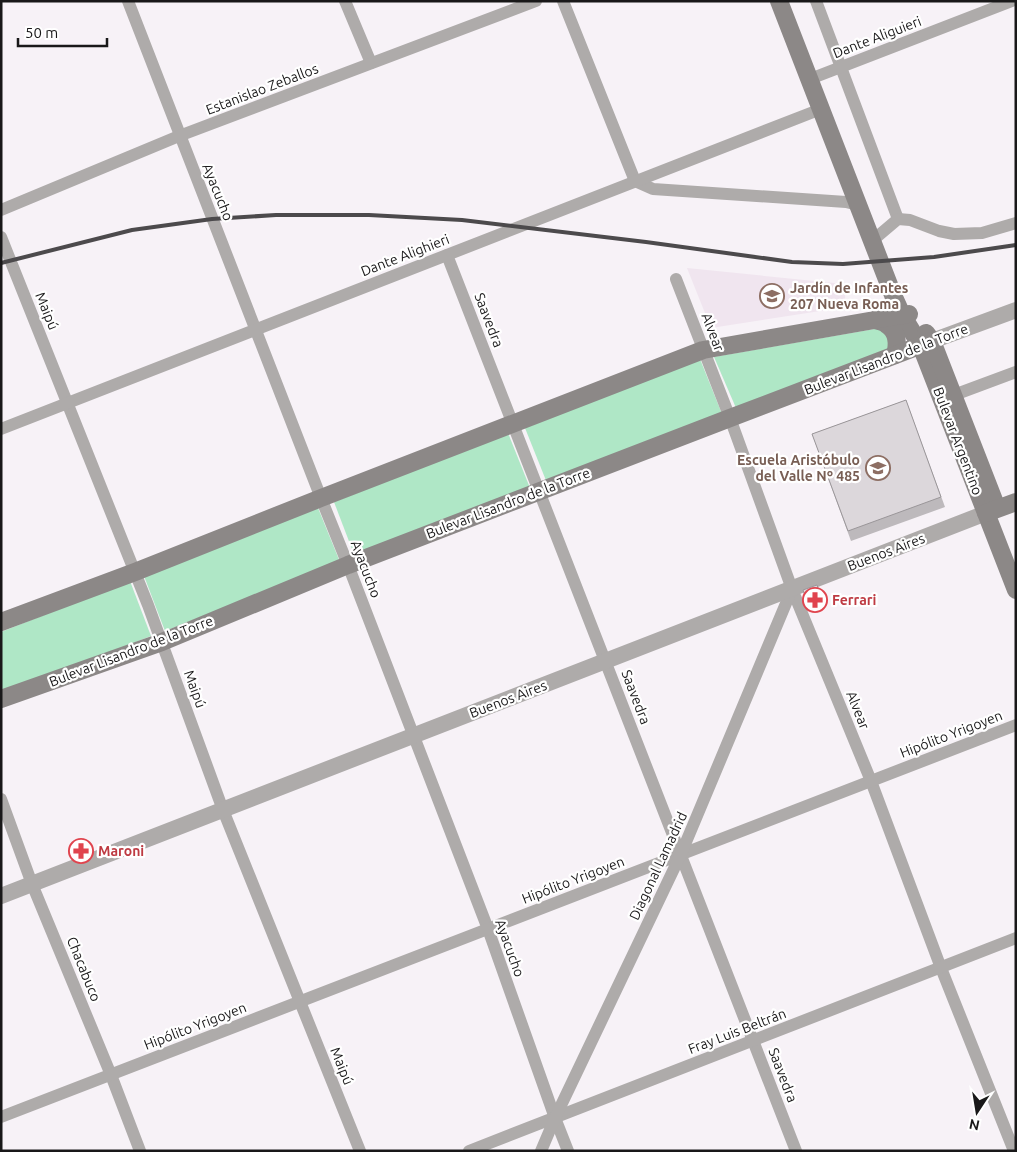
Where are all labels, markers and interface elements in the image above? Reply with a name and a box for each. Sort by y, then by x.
street label: Dante Aliguieri [830,13,924,61]
scale bar [18,15,106,47]
text: 50 m [25,24,58,41]
street label: Estanislao Zeballos [204,60,320,118]
street label: Ayacucho [199,161,237,223]
street label: Dante Alighieri [358,231,452,279]
place label: Jardín de Infantes 207 Nueva Roma [790,280,909,312]
school or university icon: Jardín de Infantes 207 Nueva Roma [759,283,785,309]
street label: Maipú [32,290,62,332]
street label: Saavedra [471,291,507,349]
street label: Alvear [698,311,728,354]
street label: Bulevar Lisandro de la Torre [802,320,970,398]
street label: Bulevar Argentino [930,385,986,497]
place label: Escuela Aristóbulo del Valle Nº 485 [737,452,860,484]
school or university icon: Escuela Aristóbulo del Valle Nº 485 [865,455,891,481]
street label: Bulevar Lisandro de la Torre [424,464,592,542]
street label: Buenos Aires [845,530,927,574]
street label: Ayacucho [348,538,384,600]
pharmacy icon: Ferrari [802,587,828,613]
place label: Ferrari [832,592,877,608]
street label: Bulevar Lisandro de la Torre [47,612,215,690]
street label: Maipú [181,668,209,710]
street label: Saavedra [618,668,654,726]
street label: Buenos Aires [467,677,549,721]
street label: Alvear [843,689,873,732]
street label: Hipólito Yrigoyen [897,707,1005,761]
street label: Diagonal Lamadrid [626,809,690,923]
pharmacy icon: Maroni [68,838,94,864]
place label: Maroni [98,843,144,859]
street label: Hipólito Yrigoyen [519,853,627,907]
street label: Ayacucho [492,917,528,979]
street label: Chacabuco [64,934,104,1004]
street label: Hipólito Yrigoyen [141,999,249,1053]
street label: Fray Luis Beltrán [686,1005,788,1057]
street label: Maipú [327,1045,357,1087]
street label: Saavedra [765,1046,801,1104]
north arrow [952,1087,1002,1137]
text: N [968,1116,981,1134]

